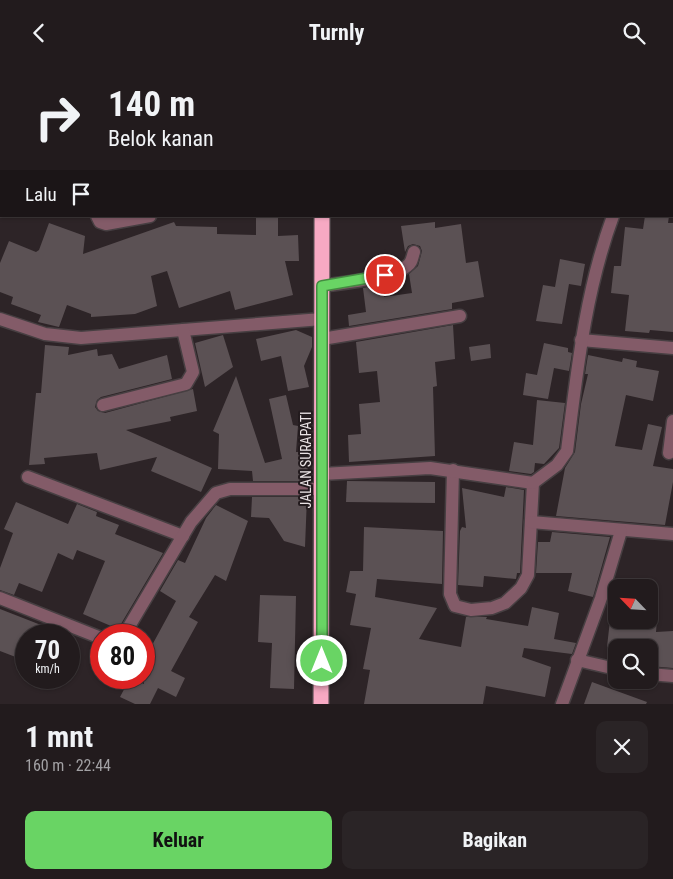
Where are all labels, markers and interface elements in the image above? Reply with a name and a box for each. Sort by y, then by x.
icon: back [25,19,53,47]
icon: search [620,19,648,47]
text: Turnly [309,20,364,45]
text: 140 m [108,84,195,125]
icon: right [25,85,90,150]
text: Belok kanan [108,126,214,151]
icon: arrive [67,180,95,208]
text: Lalu [25,183,57,206]
pin [364,254,406,296]
icon: arrive [371,261,399,289]
street label: JALAN SURAPATI [298,412,314,508]
north arrow [608,579,658,629]
map controls [608,579,658,689]
speed limit sign: 80 [90,624,155,689]
position arrow [295,634,347,686]
text: 70 [35,636,60,665]
button: search [608,639,658,689]
text: km/h [35,662,60,676]
text: 1 mnt [25,719,93,754]
button: close [596,721,648,773]
text: 160 m · 22:44 [25,756,111,775]
button: Keluar [25,811,332,869]
button: Bagikan [342,811,648,869]

